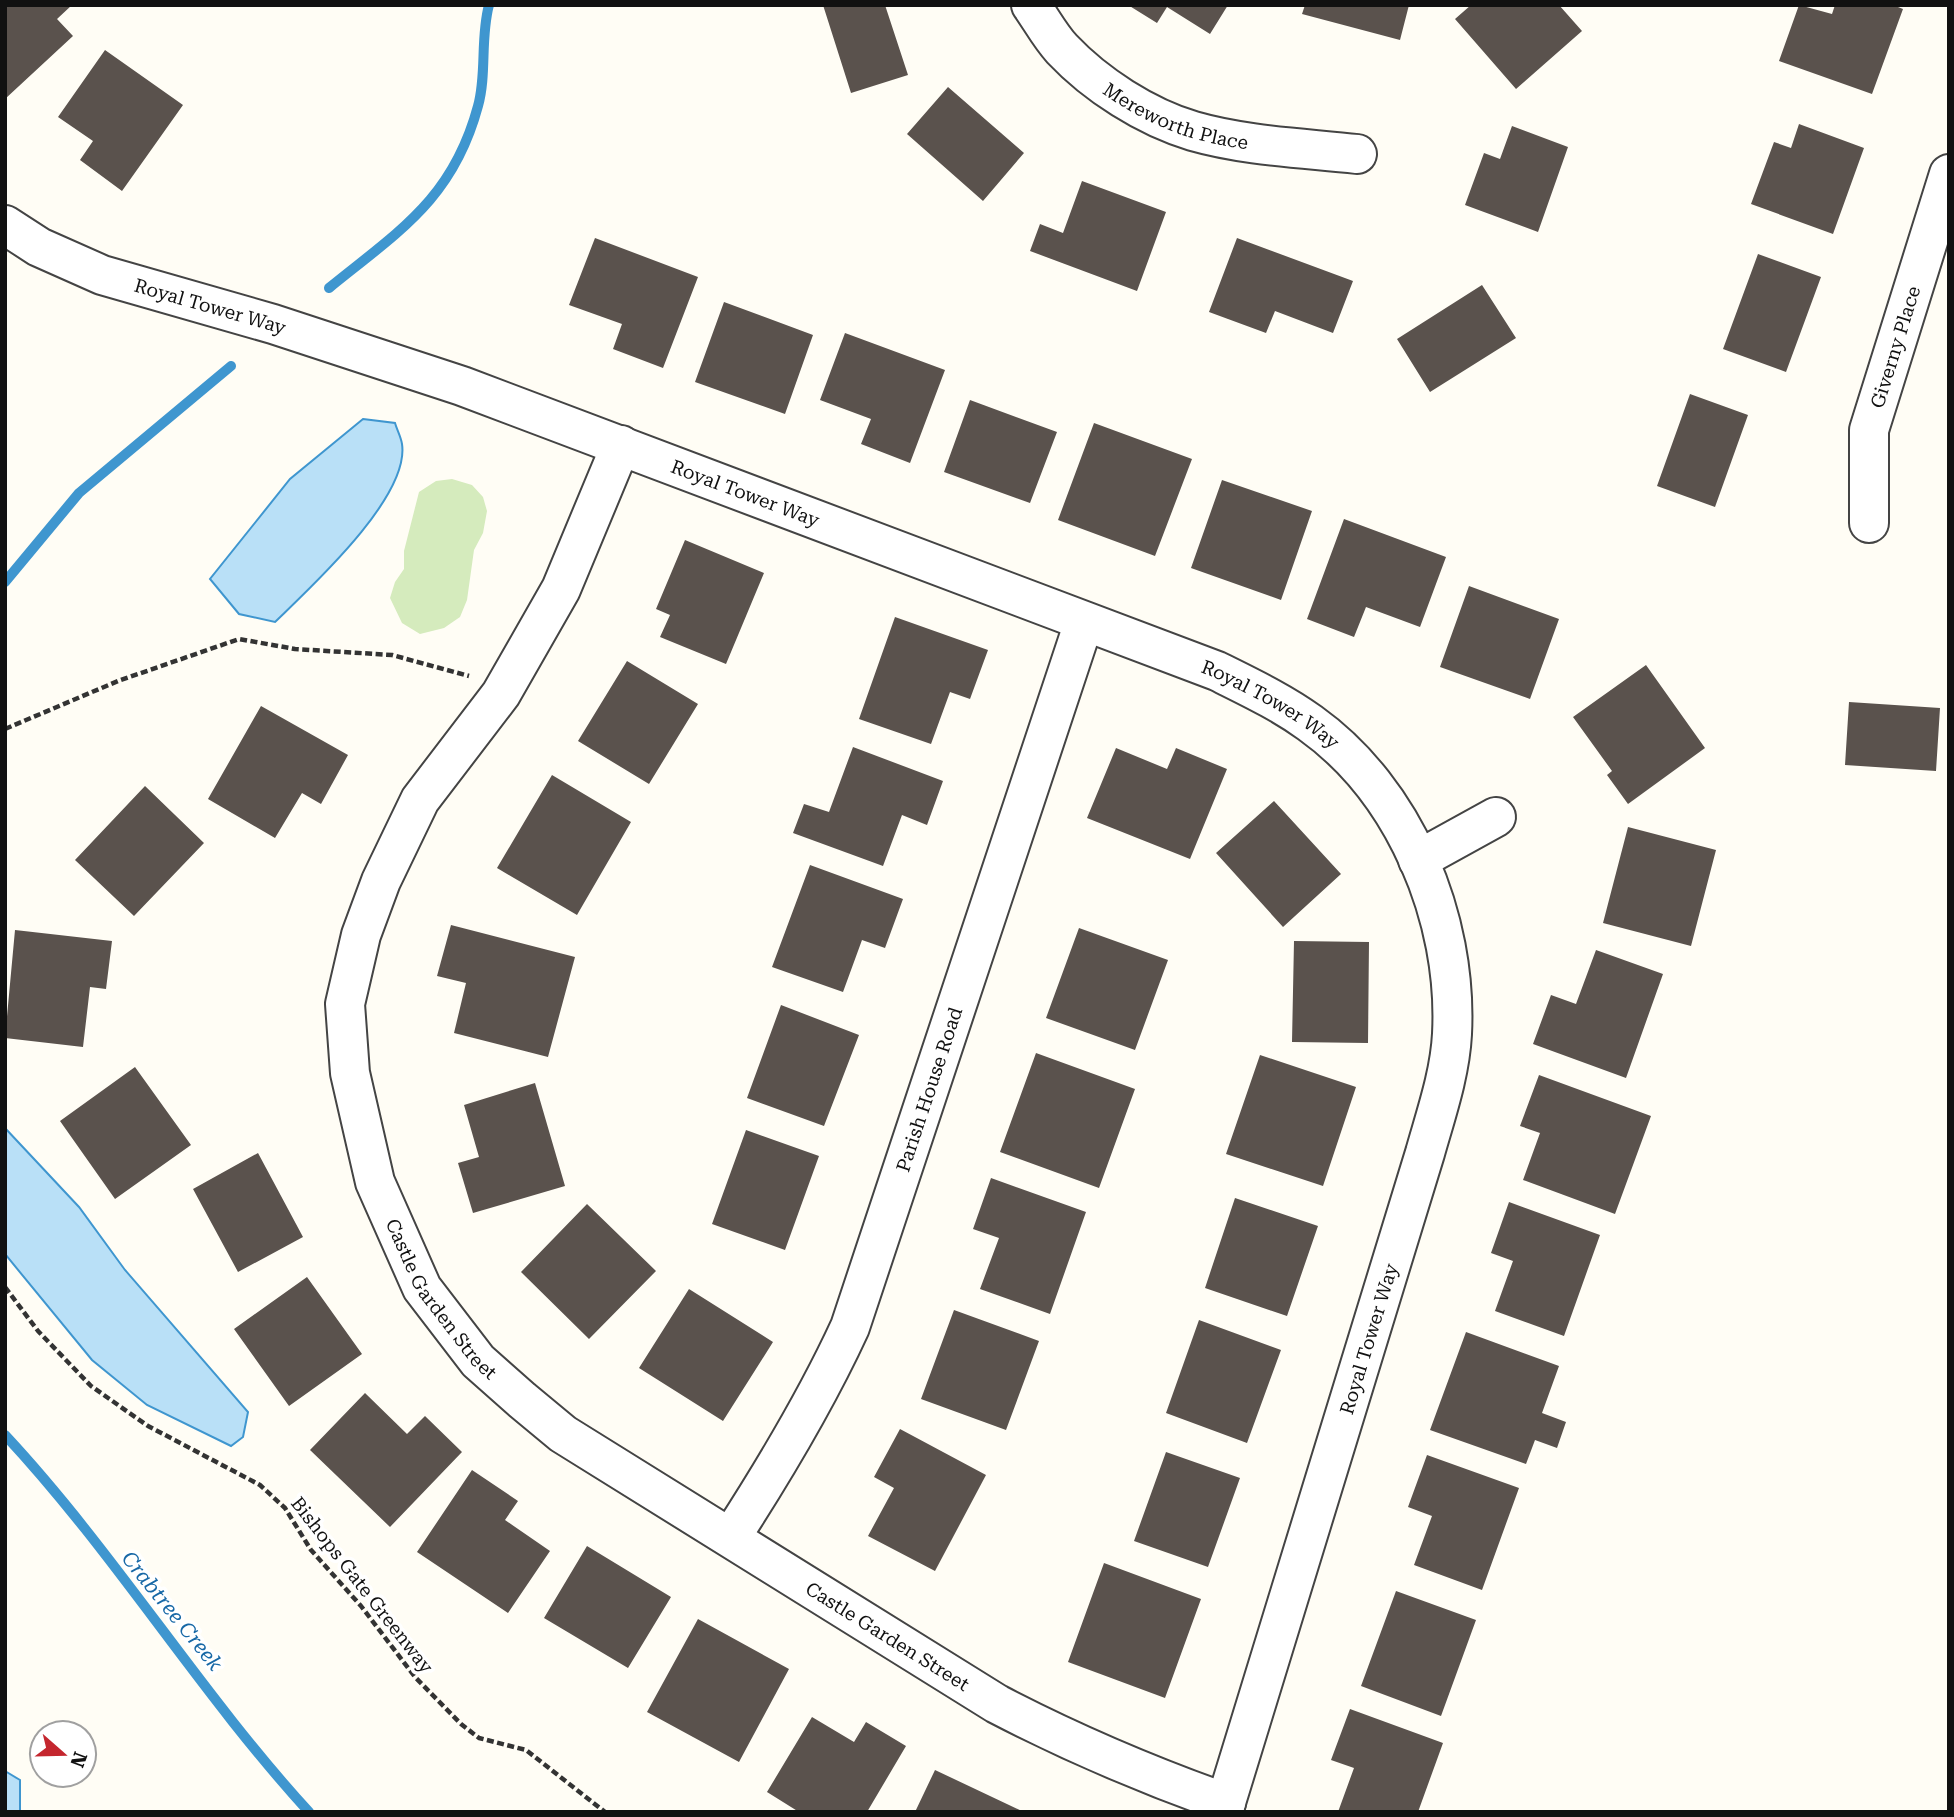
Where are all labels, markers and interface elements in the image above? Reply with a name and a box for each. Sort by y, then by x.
street label: Mereworth Place [1099,77,1250,154]
street label: Royal Tower Way [132,273,290,339]
street label: Giverny Place [1865,283,1925,411]
street label: Royal Tower Way [668,454,823,532]
street label: Royal Tower Way [1198,655,1345,754]
street label: Parish House Road [891,1004,967,1175]
street label: Castle Garden Street [381,1215,502,1384]
street label: Royal Tower Way [1335,1260,1403,1417]
street label: Bishops Gate Greenway [286,1492,438,1678]
water label: Crabtree Creek [117,1547,228,1676]
street label: Castle Garden Street [802,1576,974,1695]
north arrow [28,1719,98,1789]
text: N [65,1749,92,1771]

